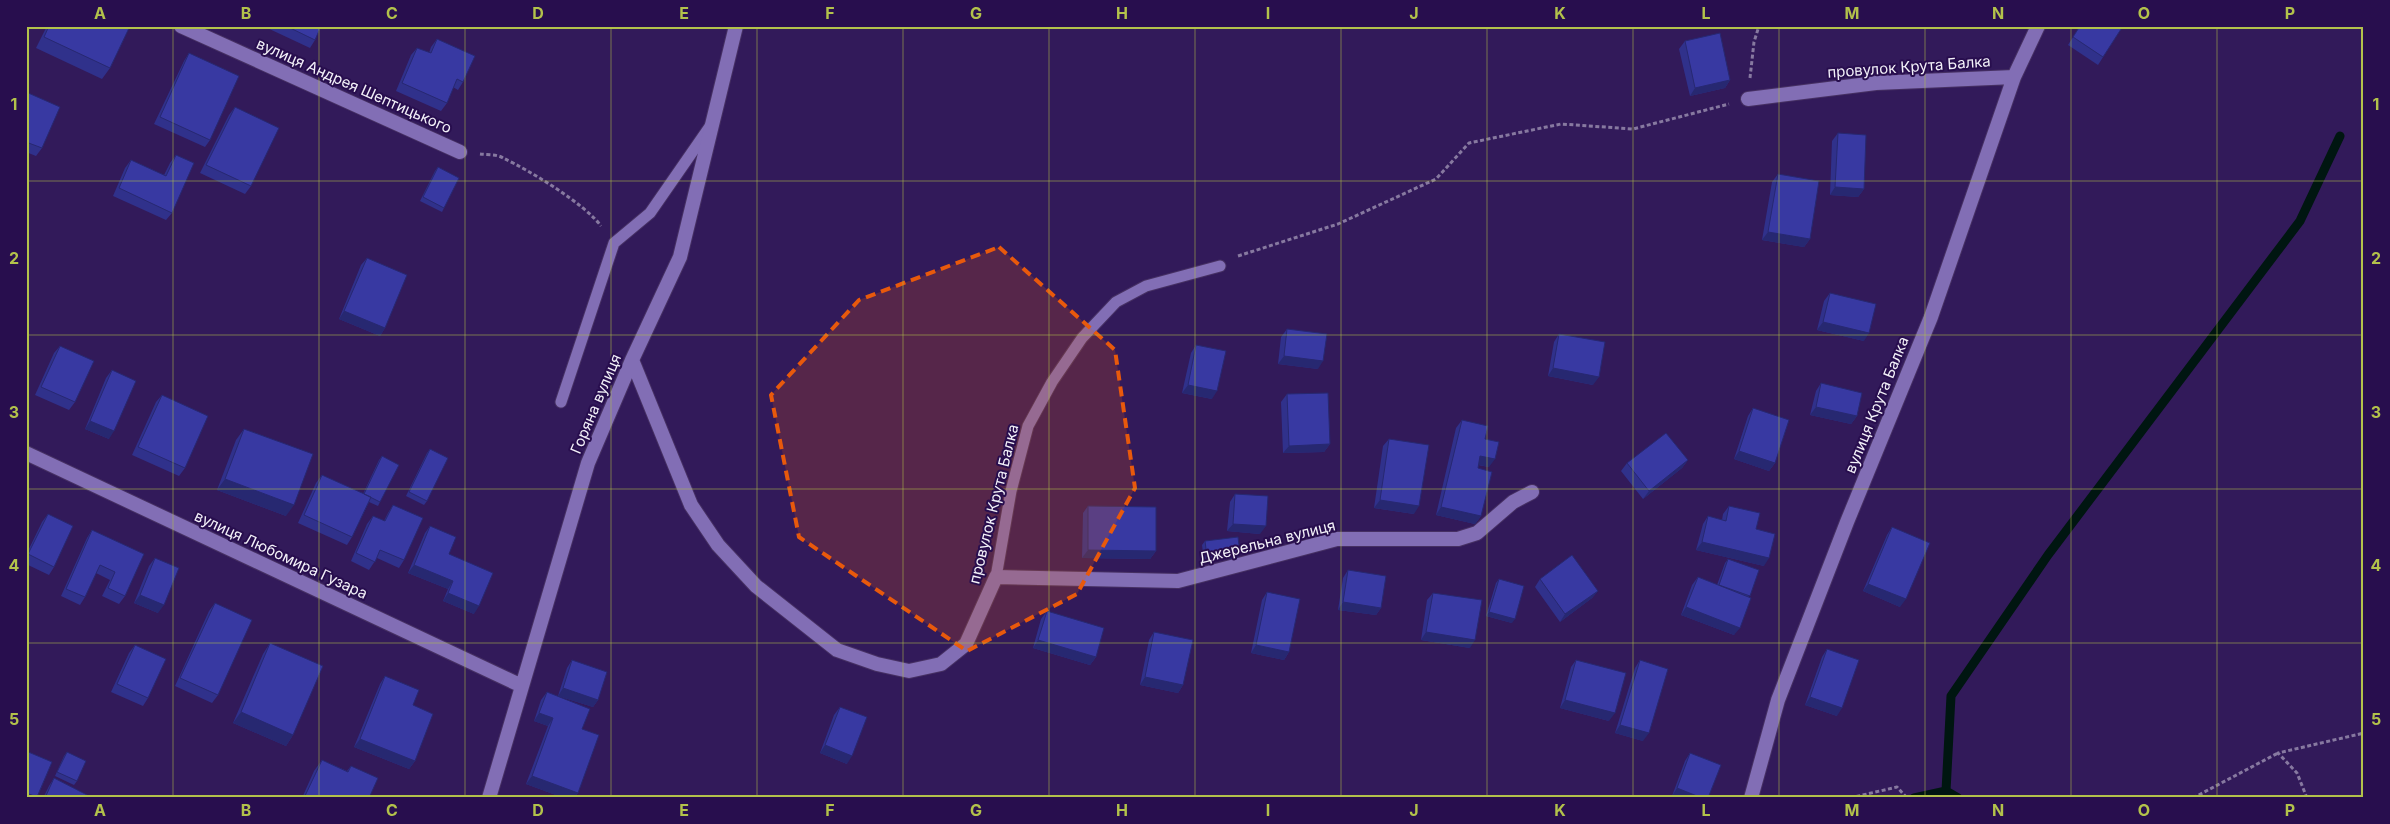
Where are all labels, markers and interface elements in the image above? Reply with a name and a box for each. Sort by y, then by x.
text: A [94,3,106,23]
text: B [241,3,251,23]
text: C [386,3,398,23]
text: D [532,3,544,23]
text: E [679,3,689,23]
text: F [825,3,835,23]
text: G [970,3,982,23]
text: H [1116,3,1128,23]
text: I [1266,3,1270,23]
text: J [1409,3,1419,23]
text: K [1554,3,1566,23]
text: L [1701,3,1711,23]
text: M [1845,3,1859,23]
text: N [1992,3,2004,23]
text: O [2138,3,2150,23]
text: P [2285,3,2295,23]
street label: вулиця Андрея Шептицького [254,34,455,137]
street label: провулок Крута Балка [1827,51,1991,82]
text: 1 [11,94,17,114]
text: 1 [2373,94,2379,114]
text: 2 [9,248,19,268]
text: 2 [2371,248,2381,268]
street label: вулиця Крута Балка [1840,334,1913,476]
street label: Горяна вулиця [566,351,625,457]
text: 3 [9,402,19,422]
text: 3 [2371,402,2381,422]
street label: провулок Крута Балка [964,422,1023,586]
street label: вулиця Любомира Гузара [192,506,371,603]
street label: Джерельна вулиця [1197,515,1337,568]
text: 4 [9,555,20,575]
text: 4 [2371,555,2382,575]
text: 5 [9,709,19,729]
text: 5 [2371,709,2381,729]
text: A [94,800,106,820]
text: B [241,800,251,820]
text: C [386,800,398,820]
text: D [532,800,544,820]
text: E [679,800,689,820]
text: F [825,800,835,820]
text: G [970,800,982,820]
text: H [1116,800,1128,820]
text: I [1266,800,1270,820]
text: J [1409,800,1419,820]
text: K [1554,800,1566,820]
text: L [1701,800,1711,820]
text: M [1845,800,1859,820]
text: N [1992,800,2004,820]
text: O [2138,800,2150,820]
text: P [2285,800,2295,820]

